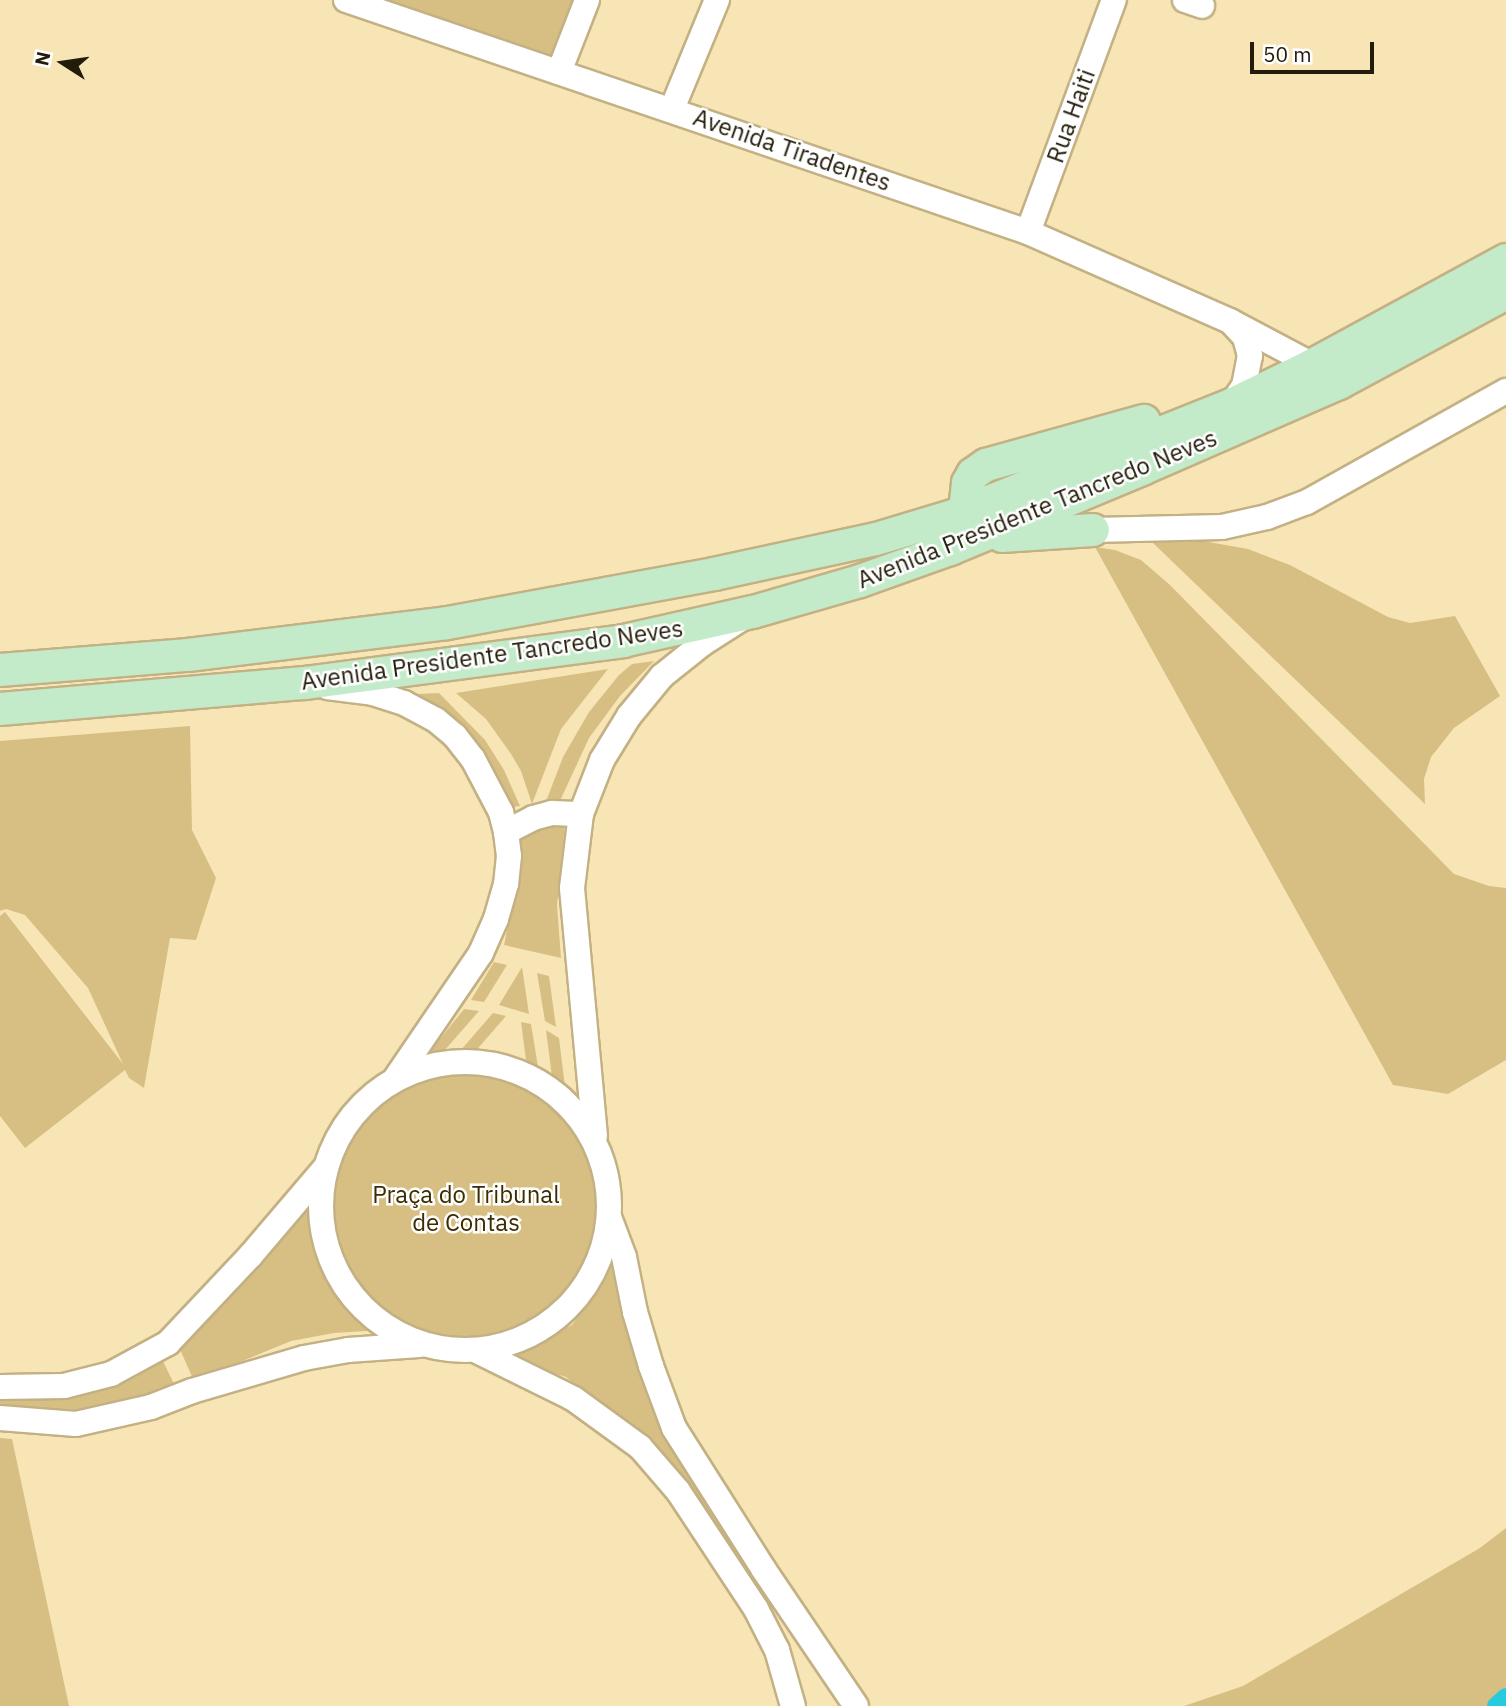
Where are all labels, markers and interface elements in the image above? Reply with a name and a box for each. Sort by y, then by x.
north arrow [28,28,98,98]
scale bar [1254,28,1378,72]
text: 50 m [1263,40,1312,68]
text: N [29,49,56,68]
street label: Rua Haiti [1041,65,1101,167]
street label: Avenida Tiradentes [689,103,895,197]
street label: Avenida Presidente Tancredo Neves [853,423,1221,595]
street label: Avenida Presidente Tancredo Neves [299,614,685,696]
park label: Praça do Tribunal de Contas [372,1181,560,1237]

